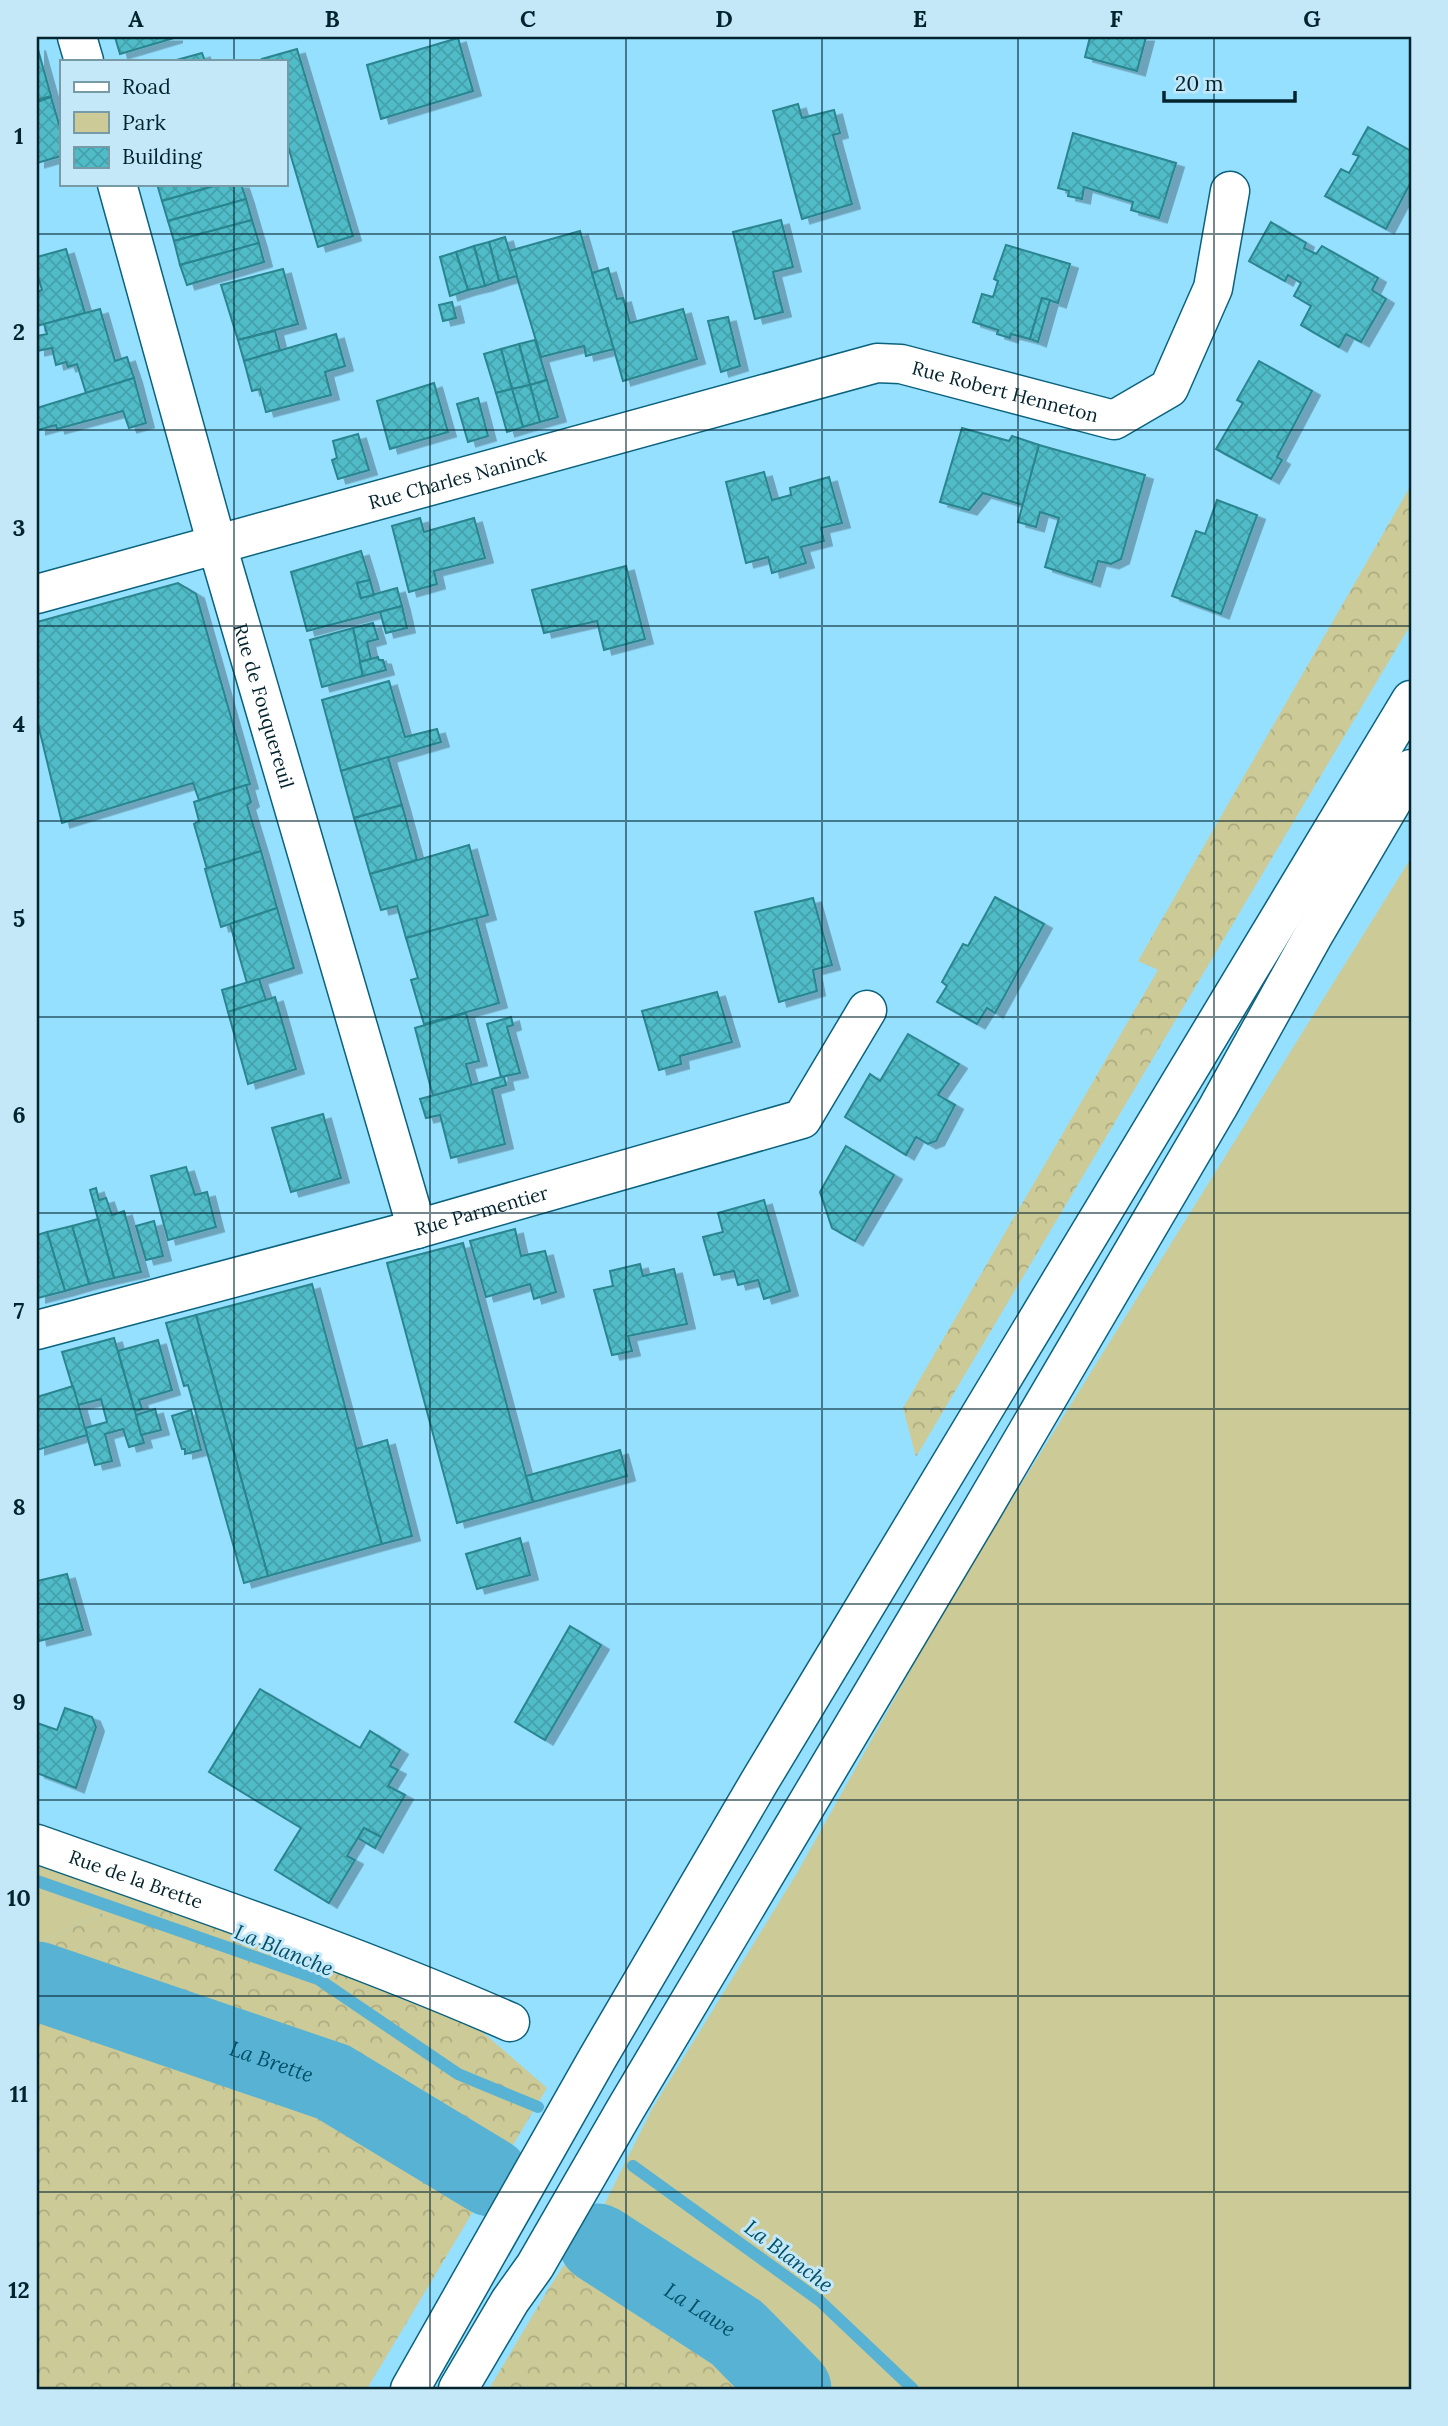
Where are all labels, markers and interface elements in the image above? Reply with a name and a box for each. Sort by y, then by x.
text: A [128,4,144,33]
text: B [324,4,340,33]
text: C [520,4,536,33]
text: D [715,4,733,33]
text: E [913,4,927,33]
text: F [1109,4,1123,33]
text: G [1303,4,1321,33]
legend [60,60,287,186]
scale bar [1164,60,1296,104]
text: 20 m [1175,70,1224,97]
text: Road [122,73,171,100]
text: Park [122,109,166,136]
text: 1 [14,121,24,150]
text: Building [122,143,202,170]
text: 2 [13,317,25,346]
street label: Rue Robert Henneton [910,355,1101,427]
street label: Rue Charles Naninck [366,442,550,514]
text: 3 [13,513,25,542]
street label: Rue de Fouquereuil [228,620,299,791]
text: 4 [13,709,25,738]
text: 5 [13,904,25,933]
text: 6 [12,1100,26,1129]
street label: Rue Parmentier [412,1180,552,1241]
text: 7 [14,1296,25,1325]
text: 8 [12,1492,26,1521]
text: 9 [12,1687,26,1716]
street label: Rue de la Brette [66,1844,206,1914]
text: 10 [7,1883,31,1912]
water label: La Blanche [231,1918,337,1982]
water label: La Brette [226,2034,317,2088]
text: 11 [10,2079,28,2108]
water label: La Blanche [739,2214,839,2298]
text: 12 [8,2275,30,2304]
water label: La Lawe [660,2276,741,2342]

